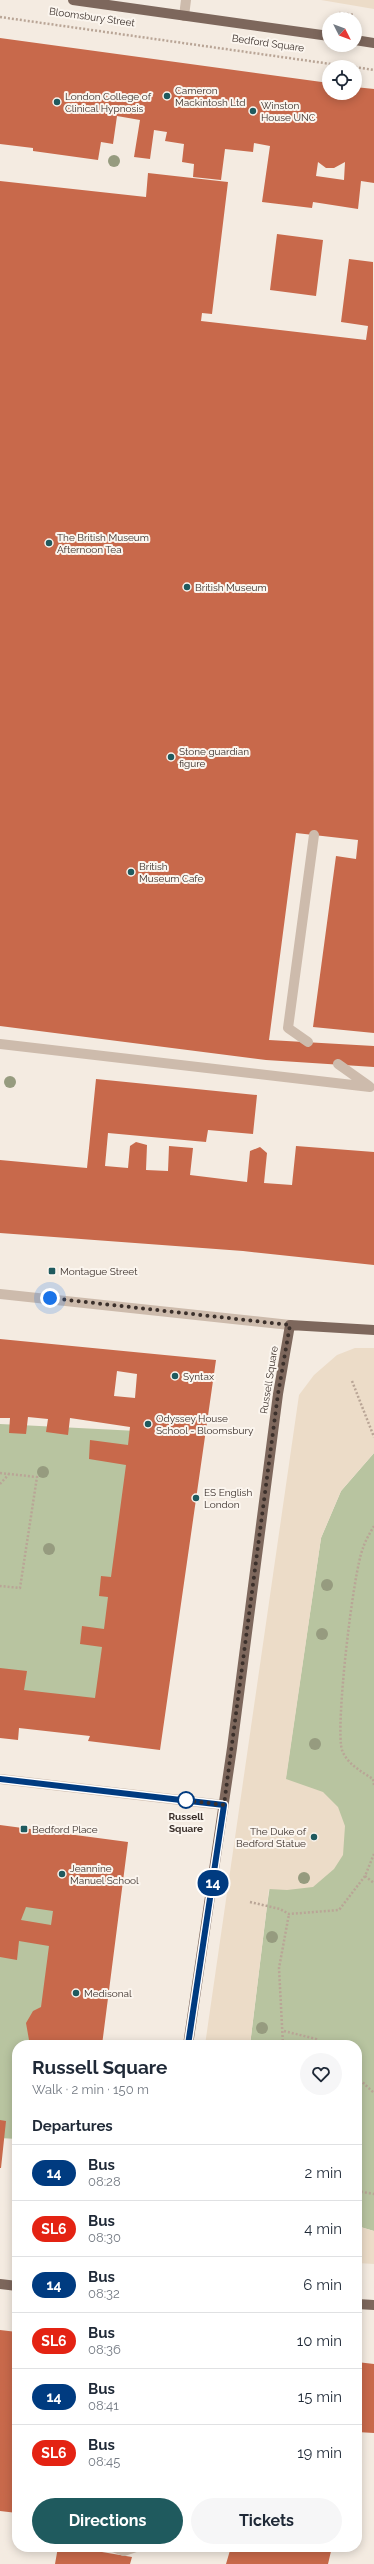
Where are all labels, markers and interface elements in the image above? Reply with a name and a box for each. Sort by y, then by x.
street label: Bloomsbury Street [48,6,136,29]
north arrow [322,12,362,52]
map controls [322,12,362,100]
street label: Bedford Square [231,32,305,54]
button: locate [322,60,362,100]
place label: Cameron Mackintosh Ltd [175,85,246,108]
place label: London College of Clinical Hypnosis [65,91,152,114]
marker: Cameron Mackintosh Ltd [162,91,172,101]
marker: London College of Clinical Hypnosis [52,97,62,107]
place label: Winston House UNC [261,100,316,123]
marker: Winston House UNC [248,106,258,116]
place label: The British Museum Afternoon Tea [57,532,149,555]
marker: The British Museum Afternoon Tea [44,538,54,548]
marker: British Museum [182,582,192,592]
place label: British Museum [195,582,267,593]
place label: Stone guardian figure [179,746,249,769]
marker: Stone guardian figure [166,752,176,762]
place label: British Museum Cafe [139,861,203,884]
marker: British Museum Cafe [126,867,136,877]
marker: Montague Street [47,1266,57,1276]
place label: Montague Street [60,1266,138,1277]
your location [40,1288,60,1308]
street label: Russell Square [258,1345,280,1415]
marker: Syntax [170,1371,180,1381]
place label: Syntax [183,1371,214,1382]
place label: Odyssey House School - Bloomsbury [156,1413,254,1436]
marker: Odyssey House School - Bloomsbury [143,1419,153,1429]
place label: ES English London [204,1487,252,1510]
marker: ES English London [191,1493,201,1503]
marker: Russell Square [177,1791,195,1809]
place label: Russell Square [169,1811,204,1834]
marker: Bedford Place [19,1824,29,1834]
place label: Bedford Place [32,1824,98,1835]
place label: The Duke of Bedford Statue [236,1826,307,1849]
marker: The Duke of Bedford Statue [309,1832,319,1842]
place label: Jeannine Manuel School [70,1863,139,1886]
marker: Jeannine Manuel School [57,1869,67,1879]
line badge: 14 [195,1870,231,1896]
text: 14 [206,1875,220,1891]
marker: Medisonal [71,1988,81,1998]
place label: Medisonal [84,1988,132,1999]
button: heart [300,2053,342,2095]
text: Russell Square [32,2056,167,2078]
text: Walk · 2 min · 150 m [32,2082,149,2097]
text: Departures [32,2117,113,2135]
text: Bus [88,2156,115,2174]
text: 2 min [305,2164,342,2182]
text: 14 [47,2165,61,2181]
text: 08:28 [88,2174,121,2189]
text: Bus [88,2212,115,2230]
text: 4 min [304,2220,342,2238]
text: SL6 [41,2221,67,2237]
text: 08:30 [88,2230,121,2245]
text: Bus [88,2268,115,2286]
text: 6 min [303,2276,342,2294]
text: 14 [47,2277,61,2293]
text: 08:32 [88,2286,120,2301]
text: Bus [88,2324,115,2342]
text: 10 min [297,2332,342,2350]
text: SL6 [41,2333,67,2349]
text: 08:36 [88,2342,121,2357]
text: Bus [88,2380,115,2398]
text: 15 min [298,2388,342,2406]
text: 14 [47,2389,61,2405]
text: 08:41 [88,2398,119,2413]
text: Bus [88,2436,115,2454]
text: 19 min [297,2444,342,2462]
text: SL6 [41,2445,67,2461]
text: 08:45 [88,2454,120,2469]
button: Directions [32,2498,183,2544]
button: Tickets [191,2498,342,2544]

